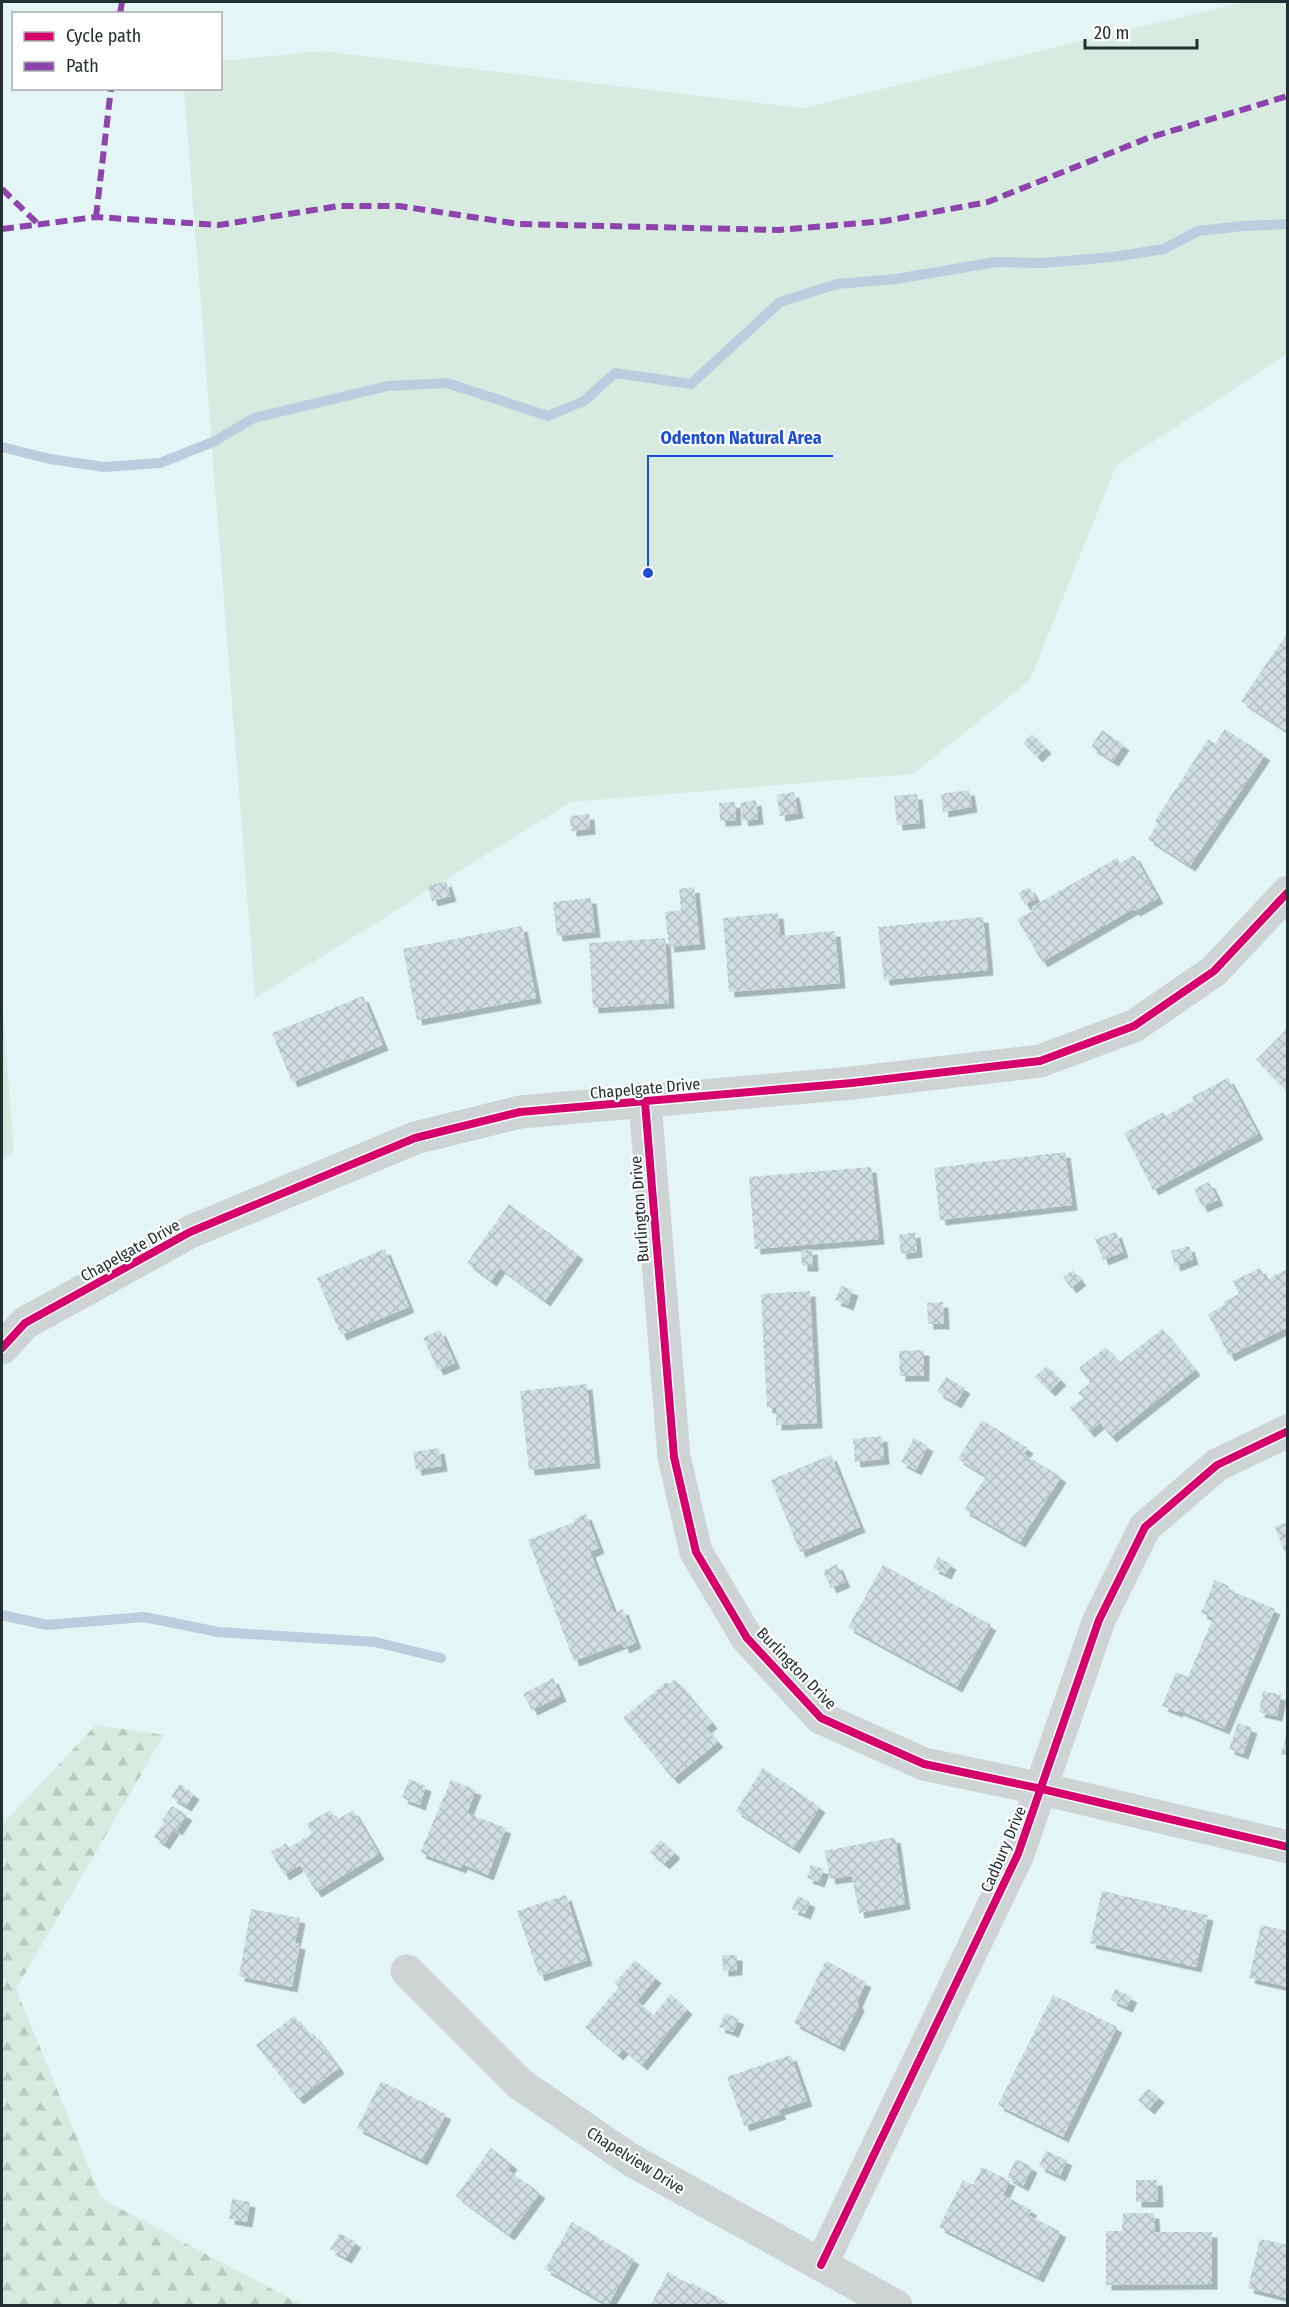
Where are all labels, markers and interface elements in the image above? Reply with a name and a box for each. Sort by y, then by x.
legend [12,12,222,90]
scale bar [1085,12,1198,50]
text: 20 m [1094,22,1129,44]
text: Cycle path [66,25,141,47]
text: Path [66,55,99,77]
callout: Odenton Natural Area [648,420,833,456]
text: Odenton Natural Area [660,427,822,449]
street label: Chapelgate Drive [589,1074,701,1103]
street label: Burlington Drive [626,1155,653,1263]
street label: Chapelgate Drive [77,1215,183,1286]
street label: Burlington Drive [753,1623,840,1713]
street label: Cadbury Drive [977,1803,1030,1895]
street label: Chapelview Drive [583,2123,688,2198]

